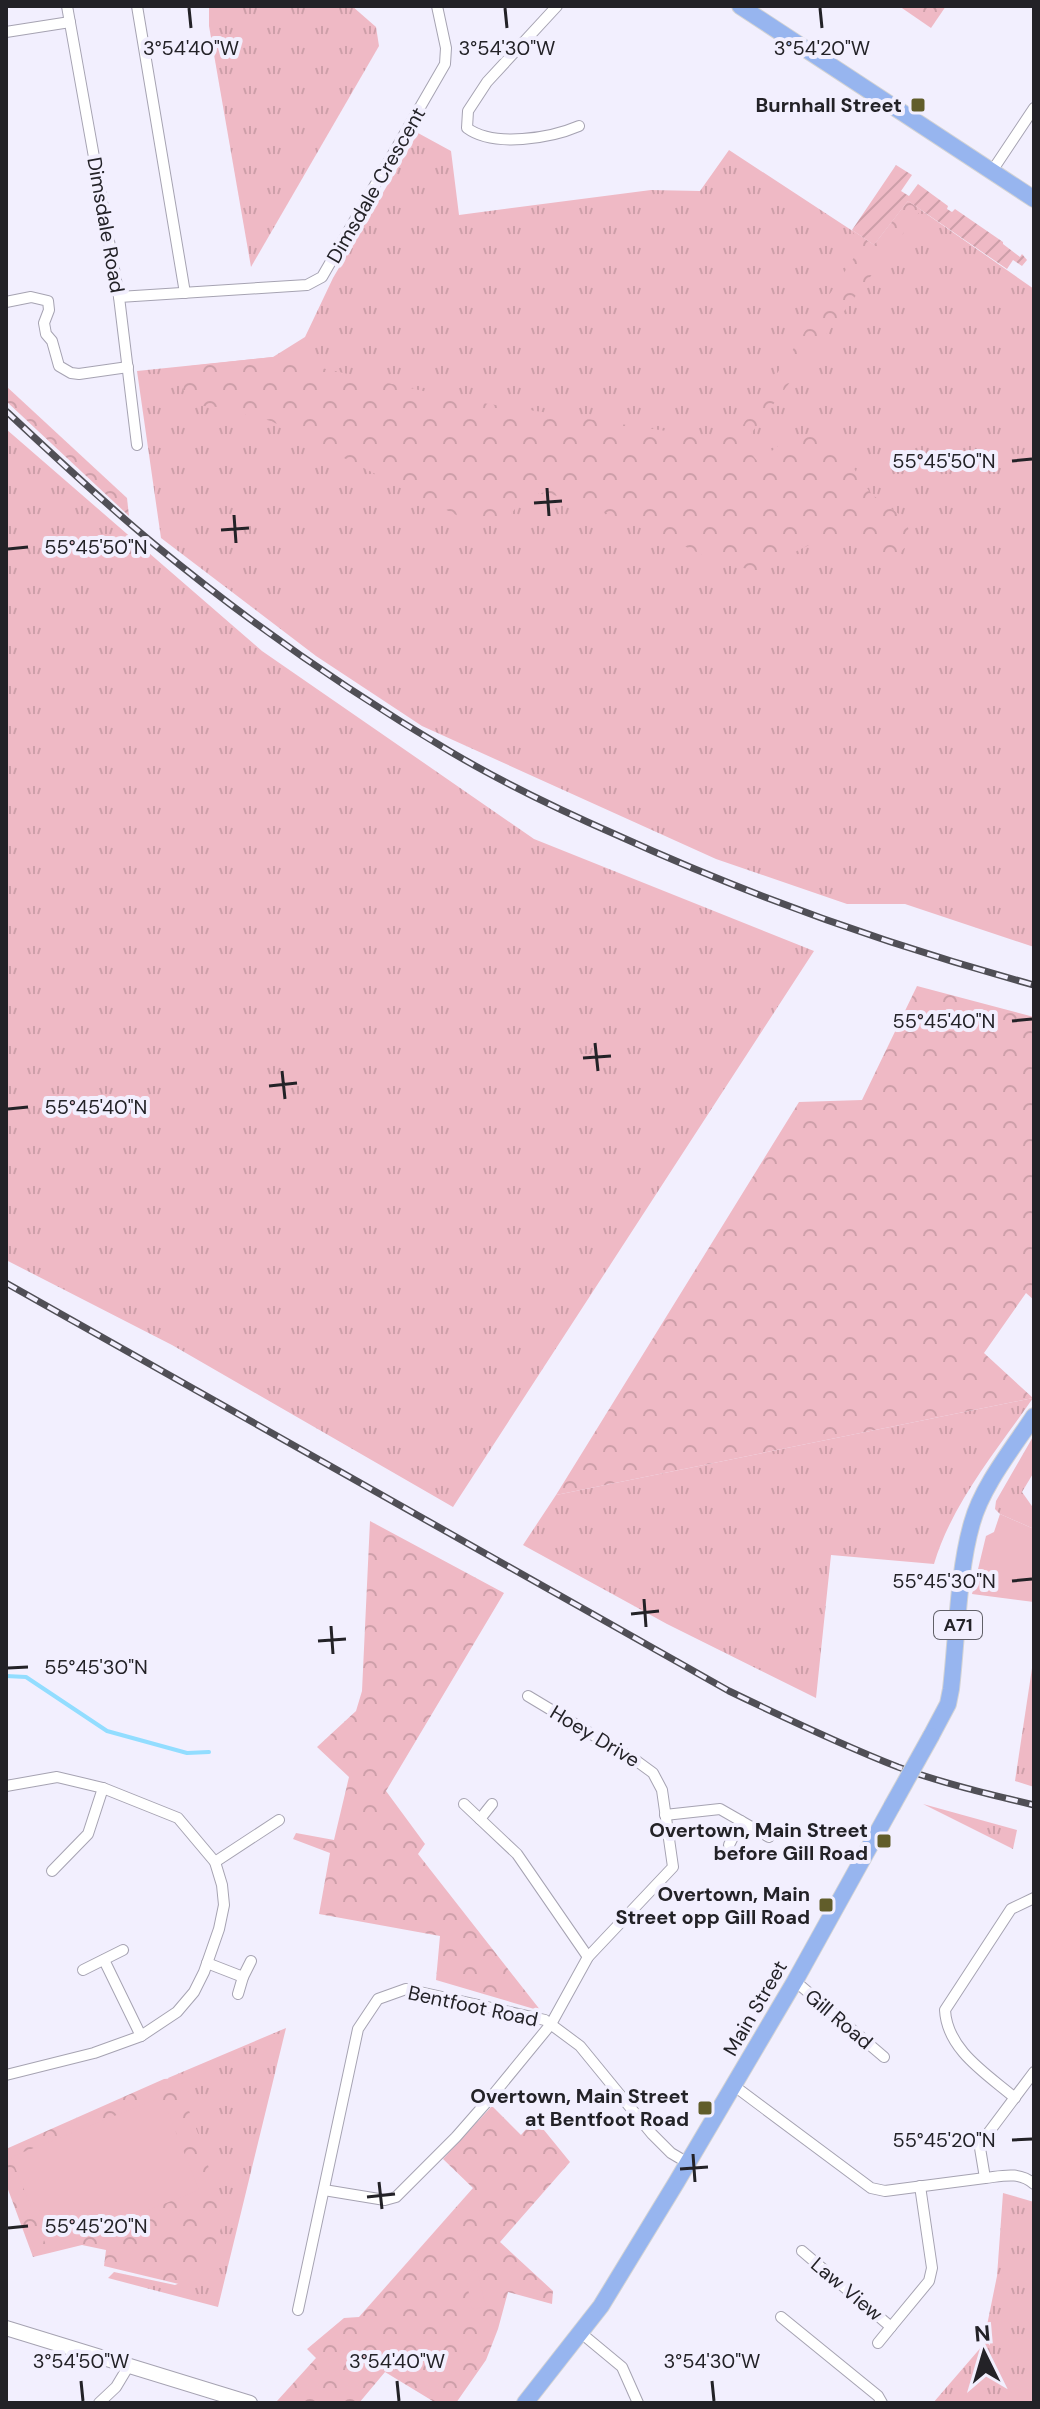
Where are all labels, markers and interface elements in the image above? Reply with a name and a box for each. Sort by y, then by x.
text: 3°54'40"W [143,35,239,61]
text: 3°54'30"W [459,35,555,61]
text: 3°54'20"W [774,35,870,61]
place label: Burnhall Street [756,92,902,118]
marker: Burnhall Street [909,96,927,114]
street label: Dimsdale Crescent [321,102,431,268]
street label: Dimsdale Road [81,155,131,295]
text: 55°45'50"N [892,448,996,474]
text: 55°45'50"N [44,534,148,560]
text: 55°45'40"N [893,1008,995,1034]
text: 55°45'40"N [45,1094,147,1120]
text: 55°45'30"N [892,1568,996,1594]
road number: A71 [934,1611,982,1639]
text: 55°45'30"N [44,1654,148,1680]
street label: Hoey Drive [545,1699,645,1773]
place label: Overtown, Main Street before Gill Road [649,1817,868,1866]
marker: Overtown, Main Street before Gill Road [875,1832,893,1850]
place label: Overtown, Main Street opp Gill Road [615,1881,810,1930]
marker: Overtown, Main Street opp Gill Road [817,1896,835,1914]
street label: Main Street [717,1955,793,2060]
street label: Bentfoot Road [406,1980,540,2032]
street label: Gill Road [800,1983,878,2055]
place label: Overtown, Main Street at Bentfoot Road [470,2083,689,2132]
marker: Overtown, Main Street at Bentfoot Road [696,2099,714,2117]
text: 55°45'20"N [892,2127,996,2153]
text: 55°45'20"N [44,2213,148,2239]
street label: Law View [806,2251,888,2327]
north arrow [944,2313,1024,2393]
text: N [973,2318,992,2349]
text: 3°54'50"W [33,2348,129,2374]
text: 3°54'40"W [349,2348,445,2374]
text: 3°54'30"W [664,2348,760,2374]

